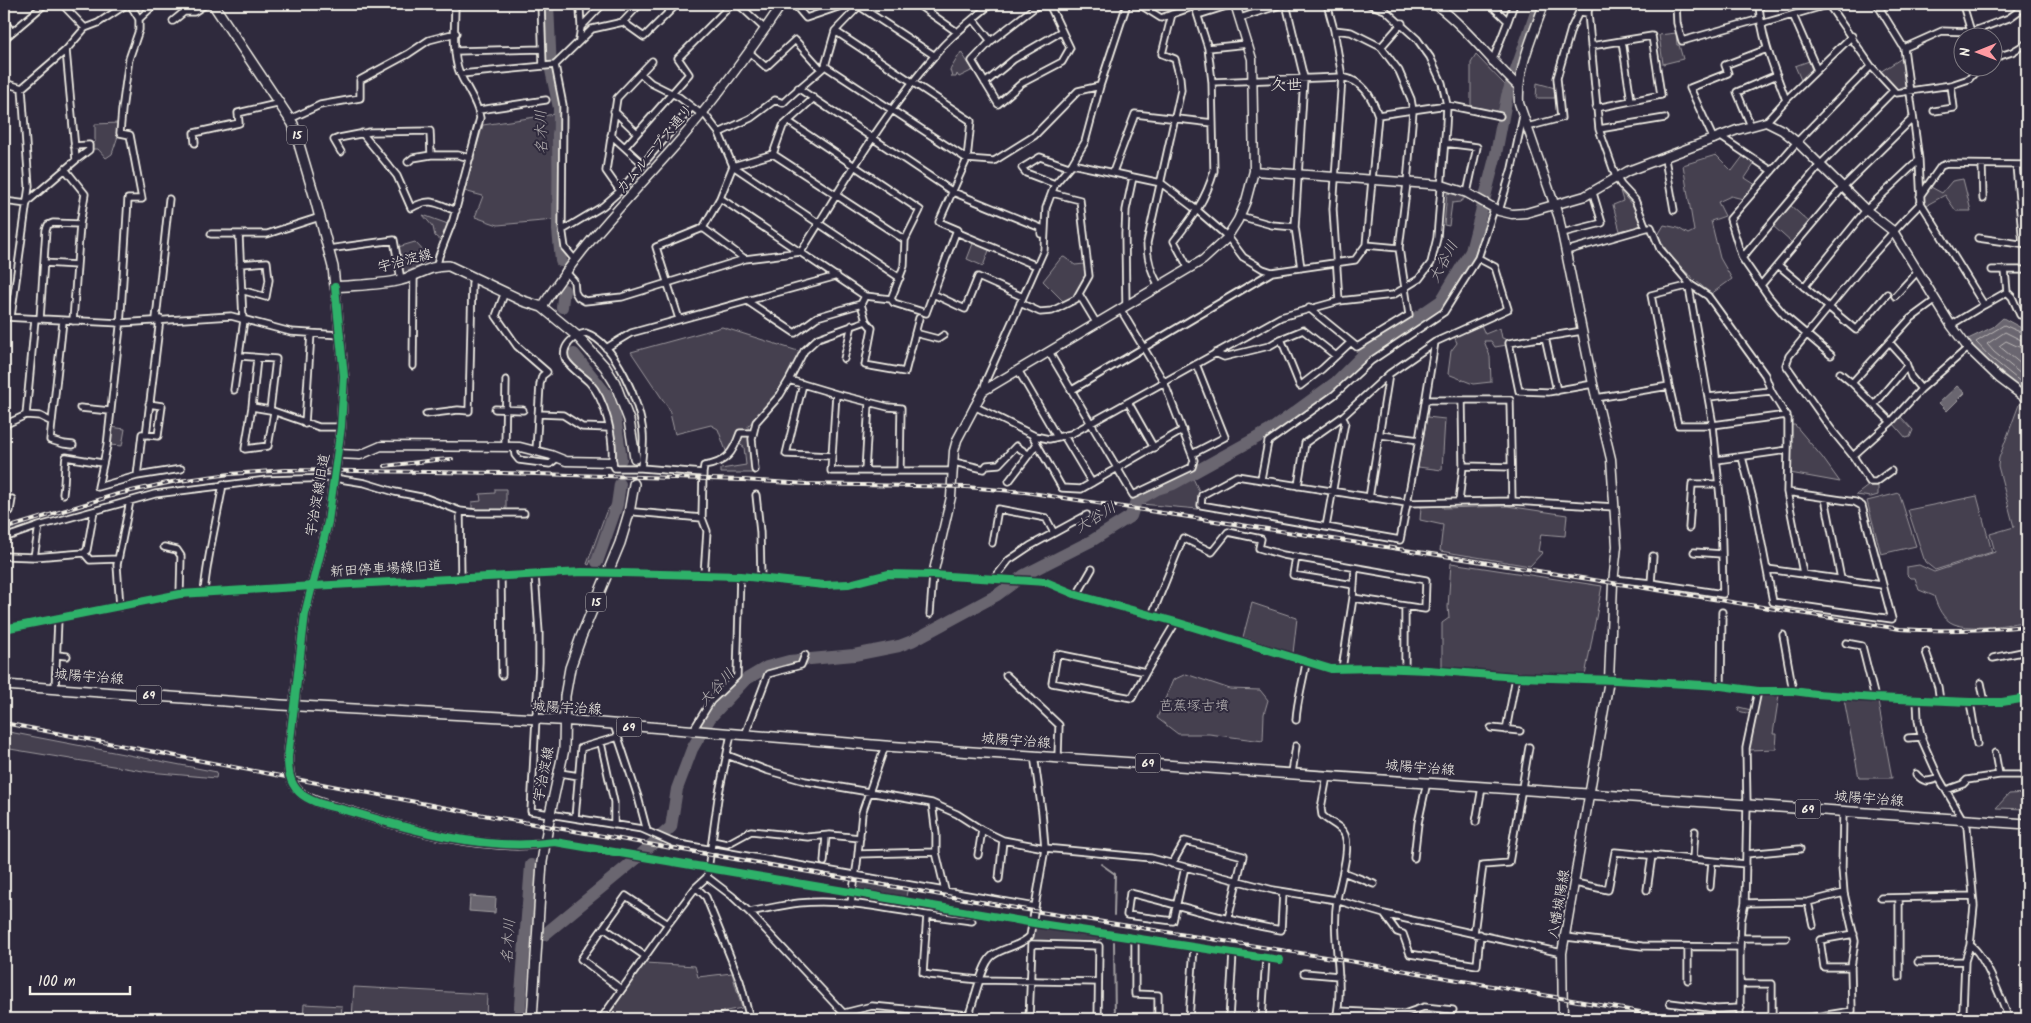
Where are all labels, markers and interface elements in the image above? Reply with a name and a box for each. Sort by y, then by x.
north arrow [1954,28,2004,78]
text: N [1955,47,1977,57]
district label: 久世 [1270,73,1302,98]
street label: カムループス通り [611,99,699,199]
water label: 名木川 [530,109,554,155]
road number: 15 [287,126,307,144]
water label: 大谷川 [1423,236,1465,288]
street label: 宇治淀線 [375,243,435,279]
street label: 宇治淀線旧道 [300,452,336,538]
water label: 大谷川 [1071,496,1121,540]
street label: 新田停車場線旧道 [330,555,442,583]
road number: 15 [586,592,606,612]
water label: 大谷川 [693,663,741,713]
street label: 城陽宇治線 [53,664,125,690]
road number: 69 [136,686,162,704]
street label: 城陽宇治線 [531,695,603,721]
park label: 芭蕉塚古墳 [1159,695,1229,717]
road number: 69 [616,718,642,736]
street label: 城陽宇治線 [980,728,1052,754]
street label: 宇治淀線 [528,744,560,804]
road number: 69 [1136,754,1160,772]
street label: 城陽宇治線 [1384,755,1456,781]
street label: 城陽宇治線 [1833,786,1905,812]
road number: 69 [1796,800,1820,819]
street label: 八幡城陽線 [1542,868,1576,940]
water label: 名木川 [495,918,523,964]
scale bar [30,963,130,995]
text: 100 m [38,970,76,994]

